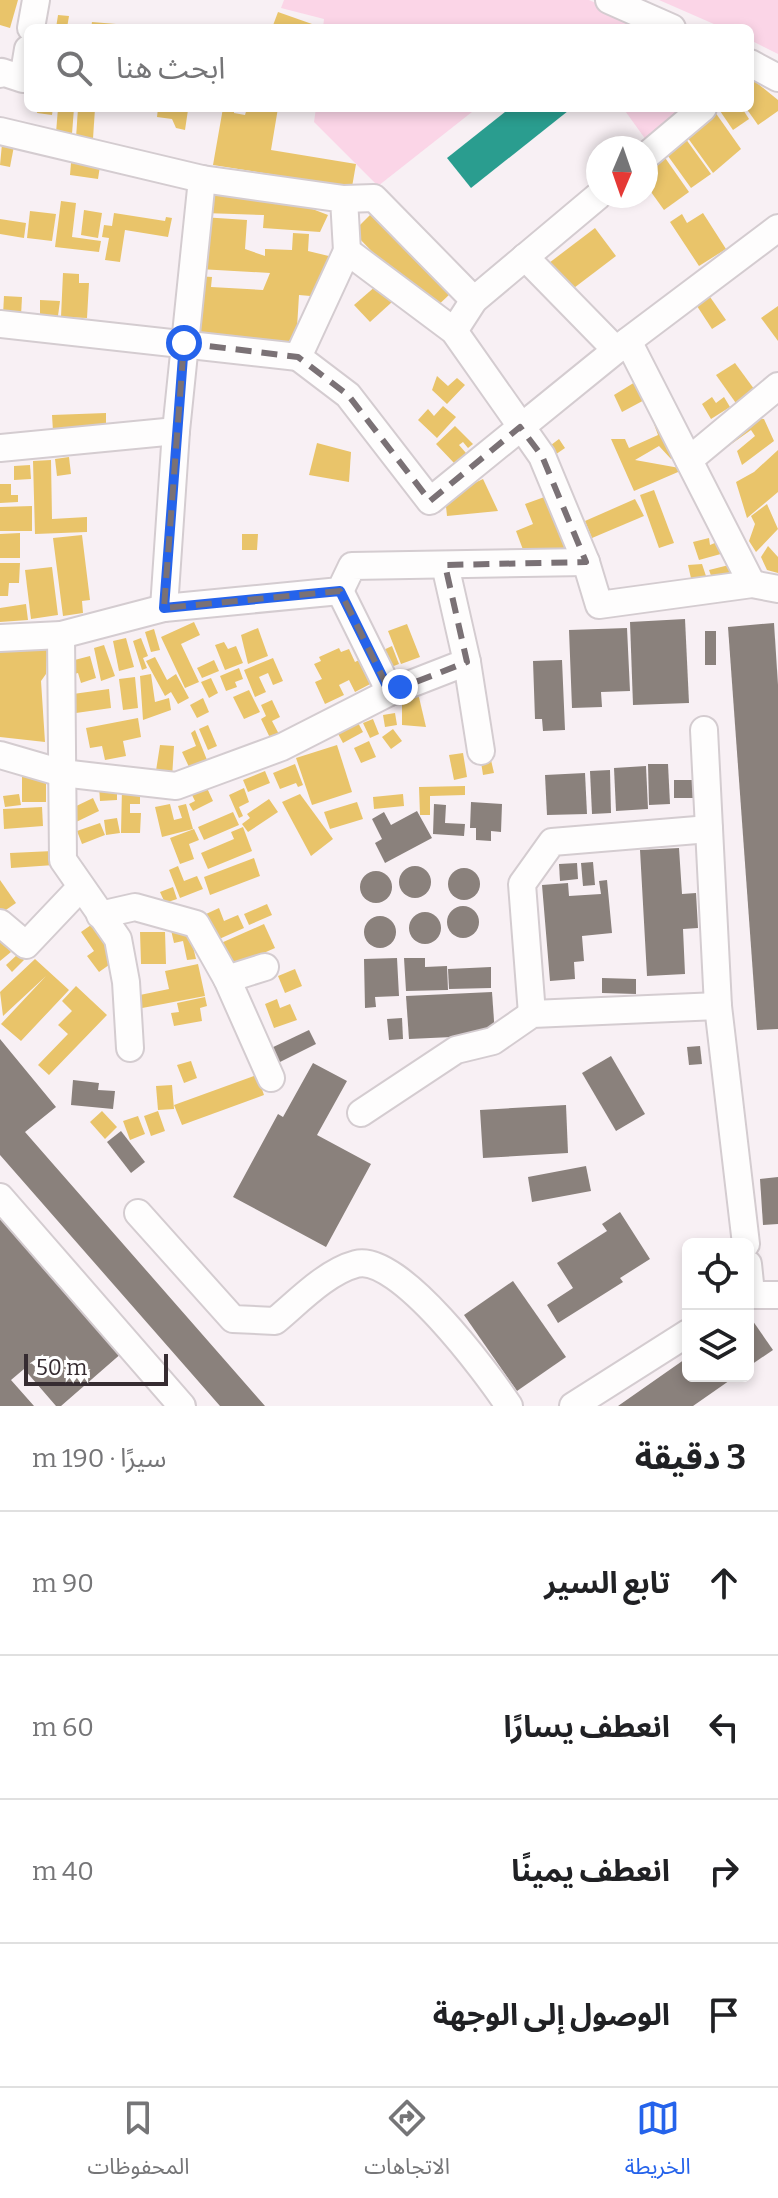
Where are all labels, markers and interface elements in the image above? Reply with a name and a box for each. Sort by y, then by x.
search box [24,24,754,112]
icon: search [52,46,96,90]
text: ابحث هنا [116,50,225,86]
north arrow [586,136,658,208]
route start [166,325,202,361]
route end [382,669,418,705]
map controls [682,1238,754,1382]
button: locate [682,1238,754,1310]
button: layers [682,1310,754,1382]
scale bar [24,1350,168,1386]
text: 50 m [36,1354,87,1381]
text: 3 دقيقة [635,1437,746,1478]
text: سيرًا · 190 m [32,1443,166,1474]
icon: ahead [702,1561,746,1605]
text: تابع السير [544,1565,670,1601]
text: 90 m [32,1568,94,1599]
icon: left [702,1705,746,1749]
text: انعطف يسارًا [503,1709,670,1745]
text: 60 m [32,1712,94,1743]
icon: right [702,1849,746,1893]
text: انعطف يمينًا [511,1853,670,1889]
text: 40 m [32,1856,94,1887]
icon: arrive [702,1993,746,2037]
text: الوصول إلى الوجهة [433,1997,670,2033]
tab: المحفوظات [87,2096,189,2190]
tab: الاتجاهات [364,2096,450,2190]
tab: الخريطة [625,2096,691,2190]

